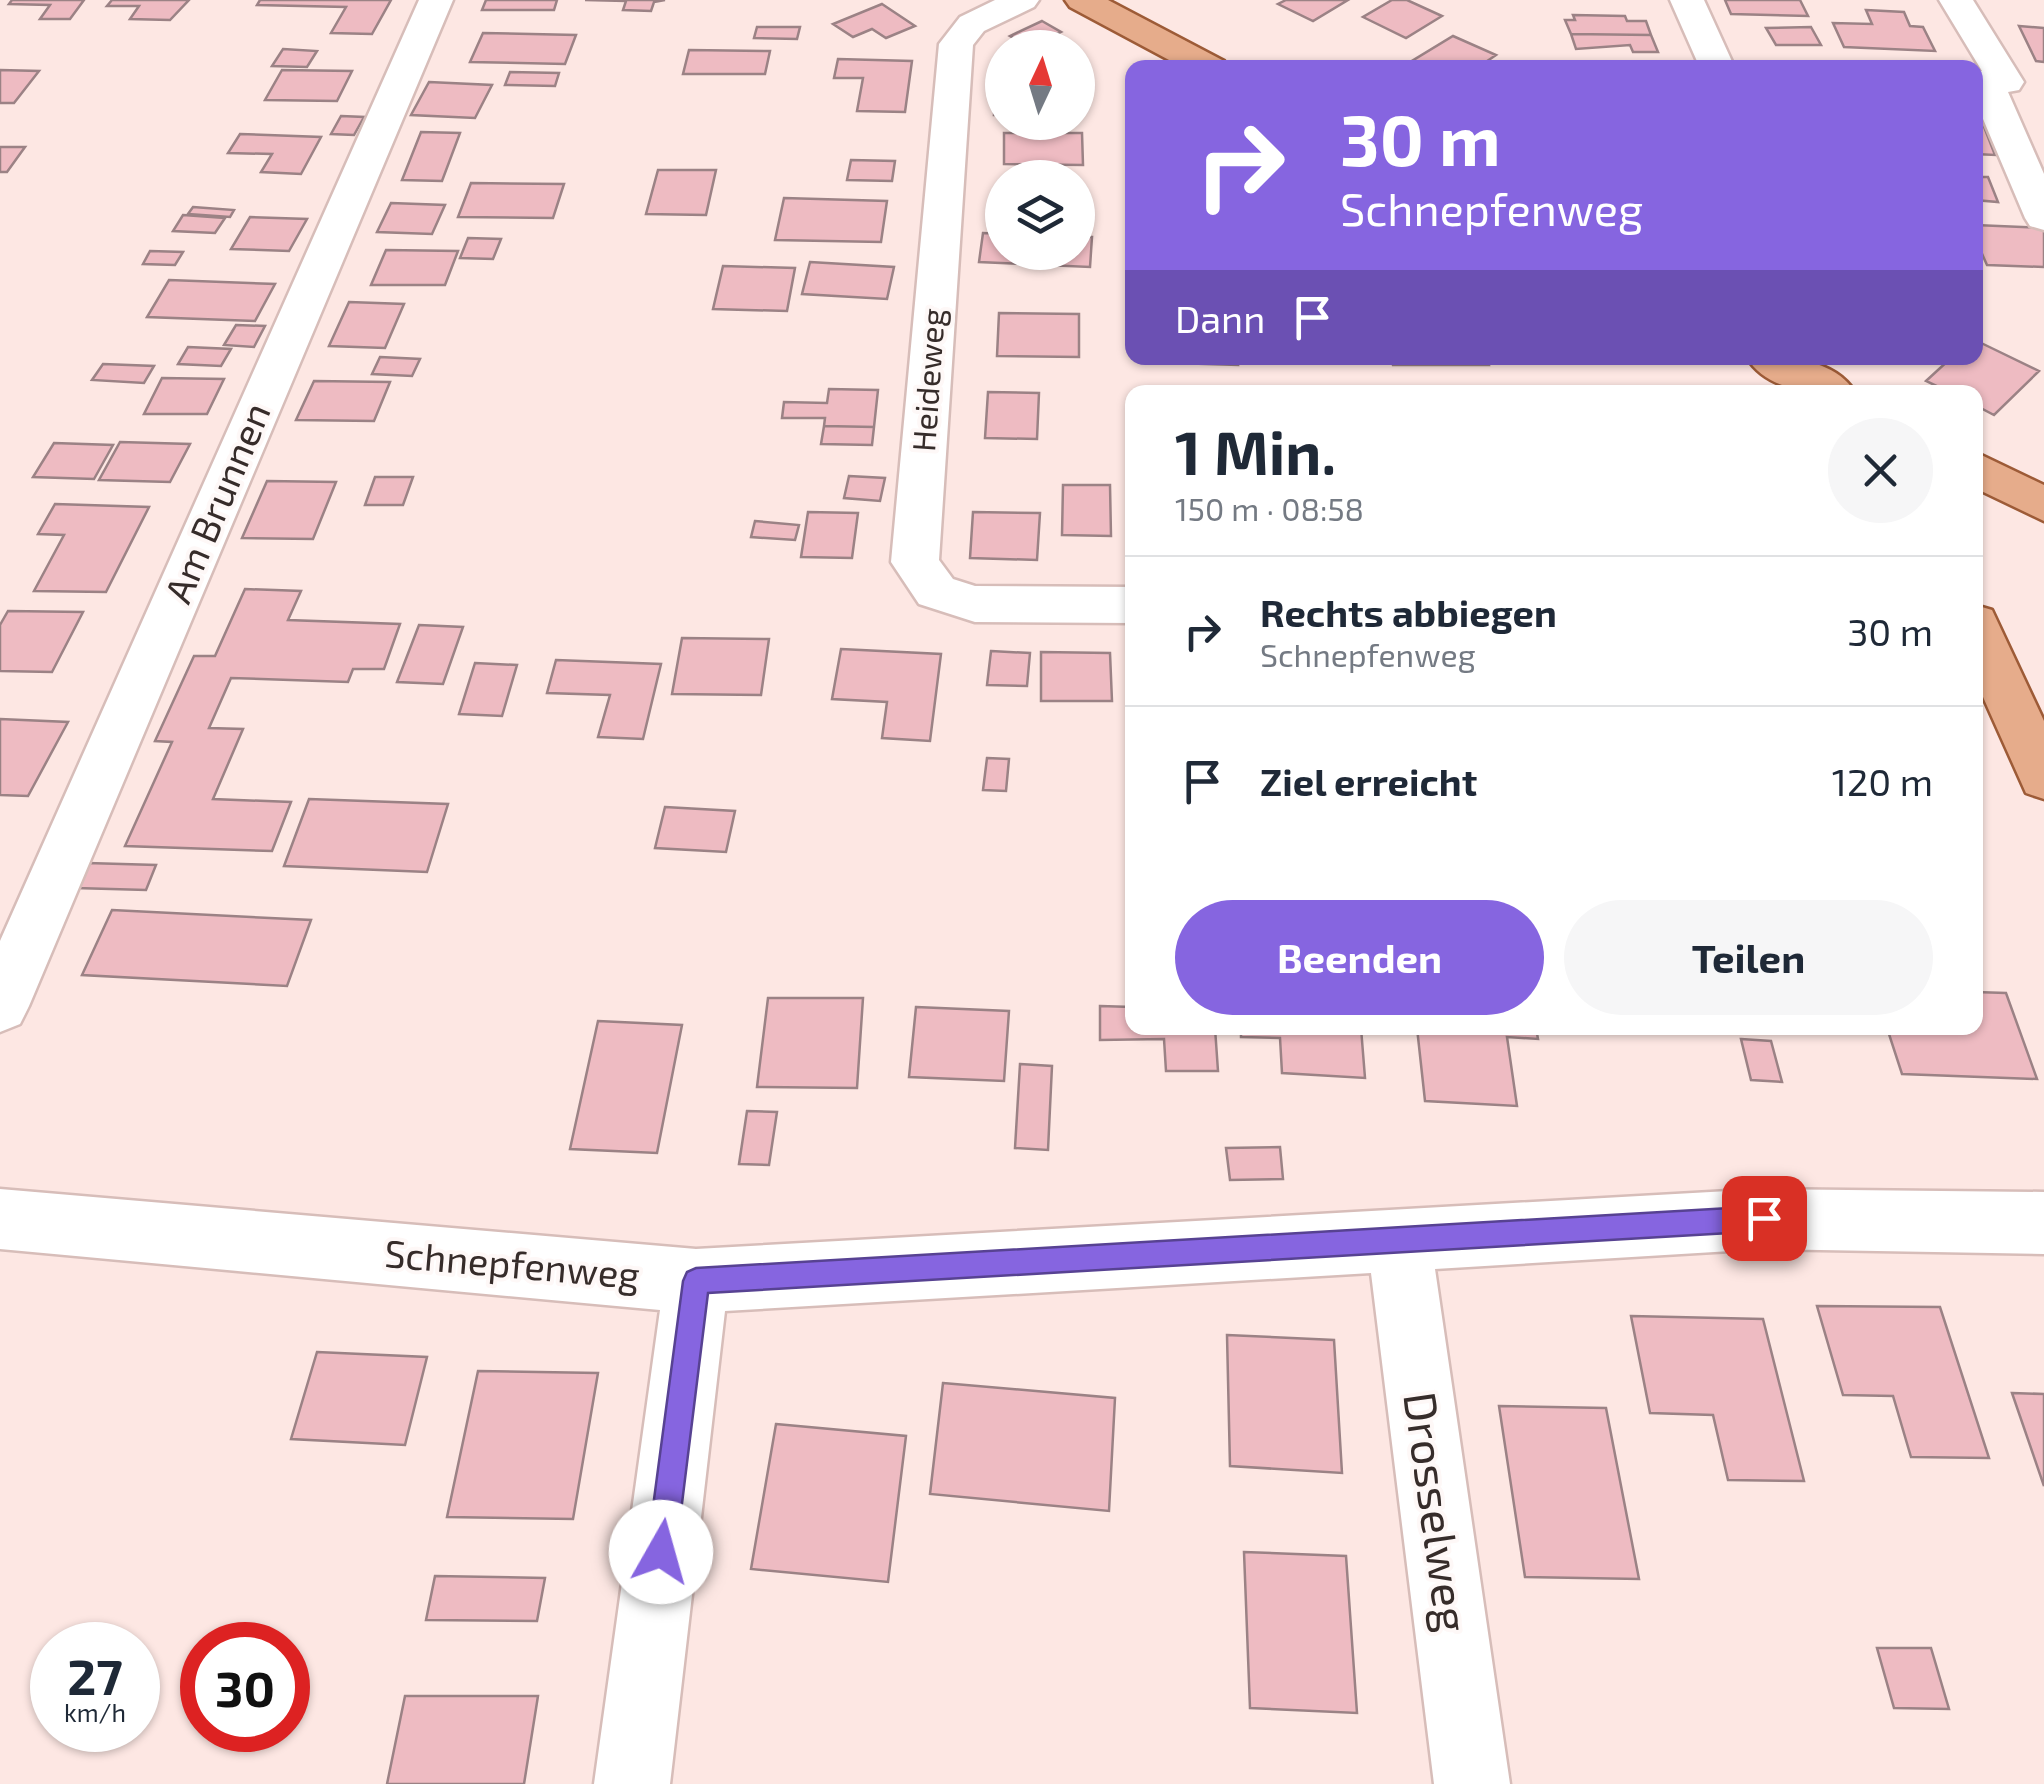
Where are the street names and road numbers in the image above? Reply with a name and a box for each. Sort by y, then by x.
street label: Heideweg [903,307,951,453]
street label: Am Brunnen [153,395,279,609]
street label: Schnepfenweg [383,1229,642,1297]
street label: Drosselweg [1394,1388,1482,1635]

